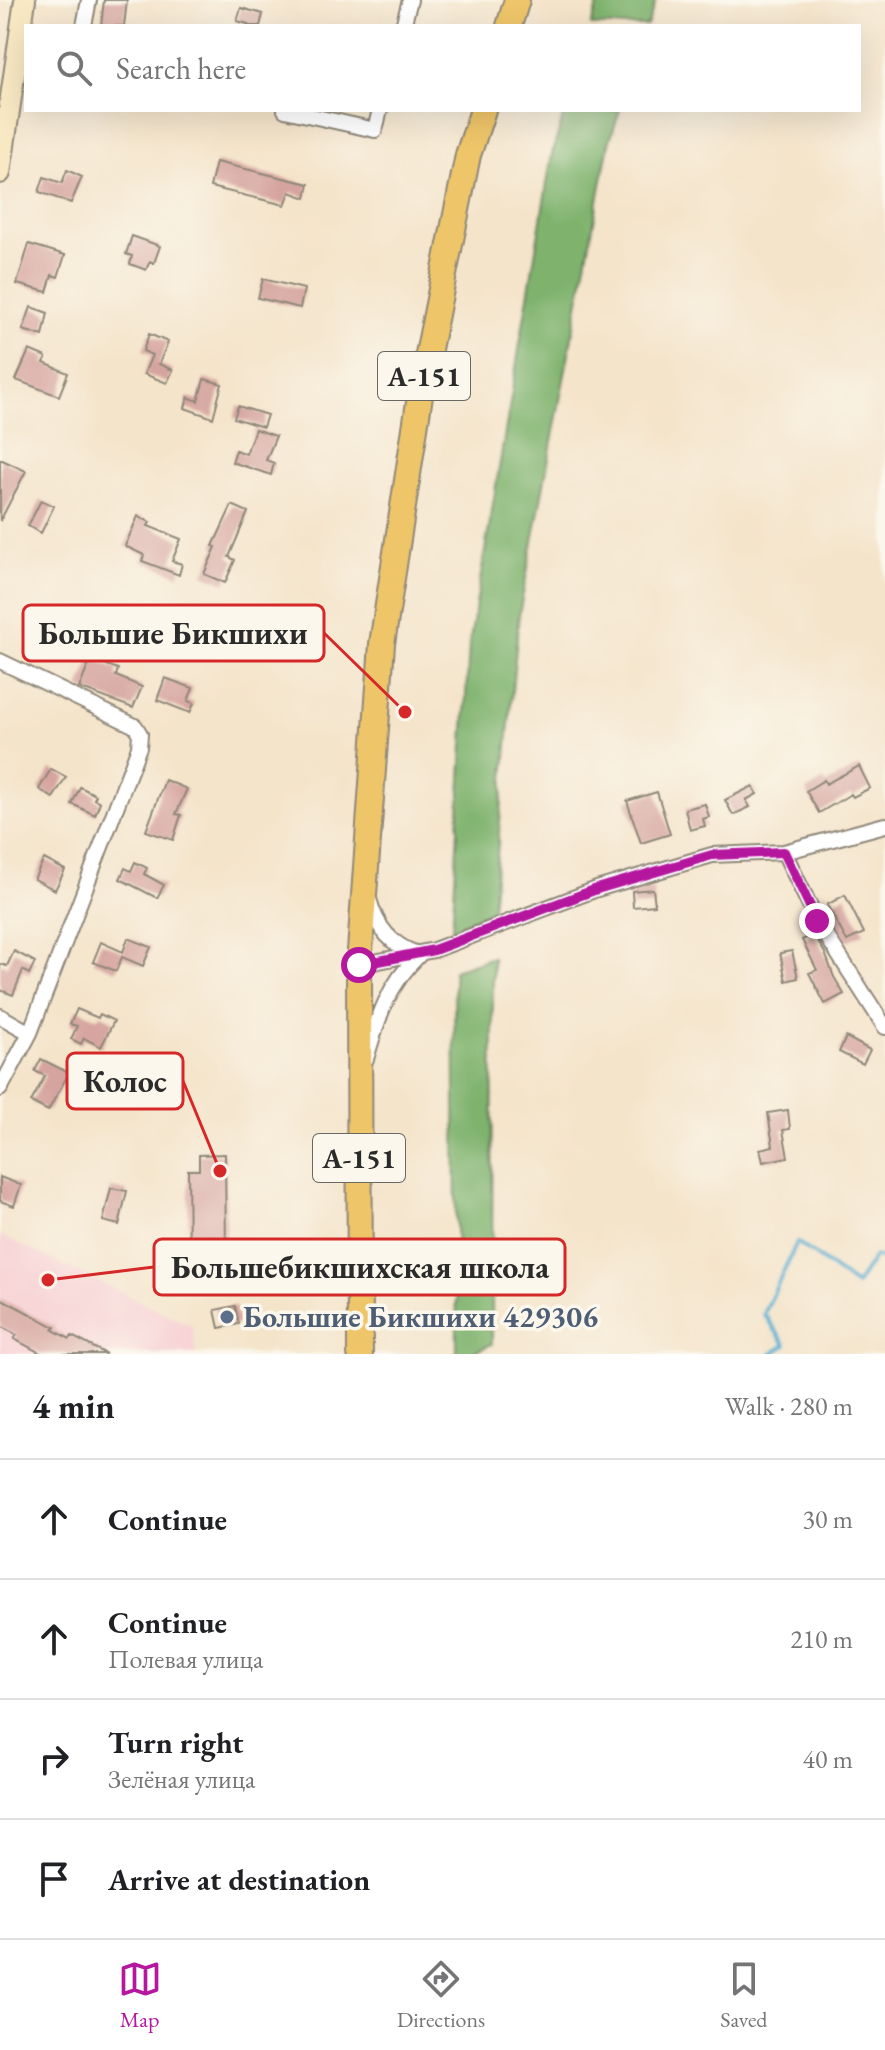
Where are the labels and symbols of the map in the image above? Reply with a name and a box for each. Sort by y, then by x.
road number: А-151 [378,352,470,400]
callout: Большие Бикшихи [23,605,324,661]
text: Большие Бикшихи [38,612,308,654]
route end [799,903,835,939]
route start [341,947,377,983]
callout: Колос [67,1053,183,1109]
text: Колос [83,1060,167,1102]
road number: А-151 [313,1134,405,1182]
callout: Большебикшихская школа [154,1239,565,1295]
text: Большебикшихская школа [171,1246,550,1288]
place label: Большие Бикшихи 429306 [243,1297,598,1336]
marker: Большие Бикшихи 429306 [218,1308,236,1326]

